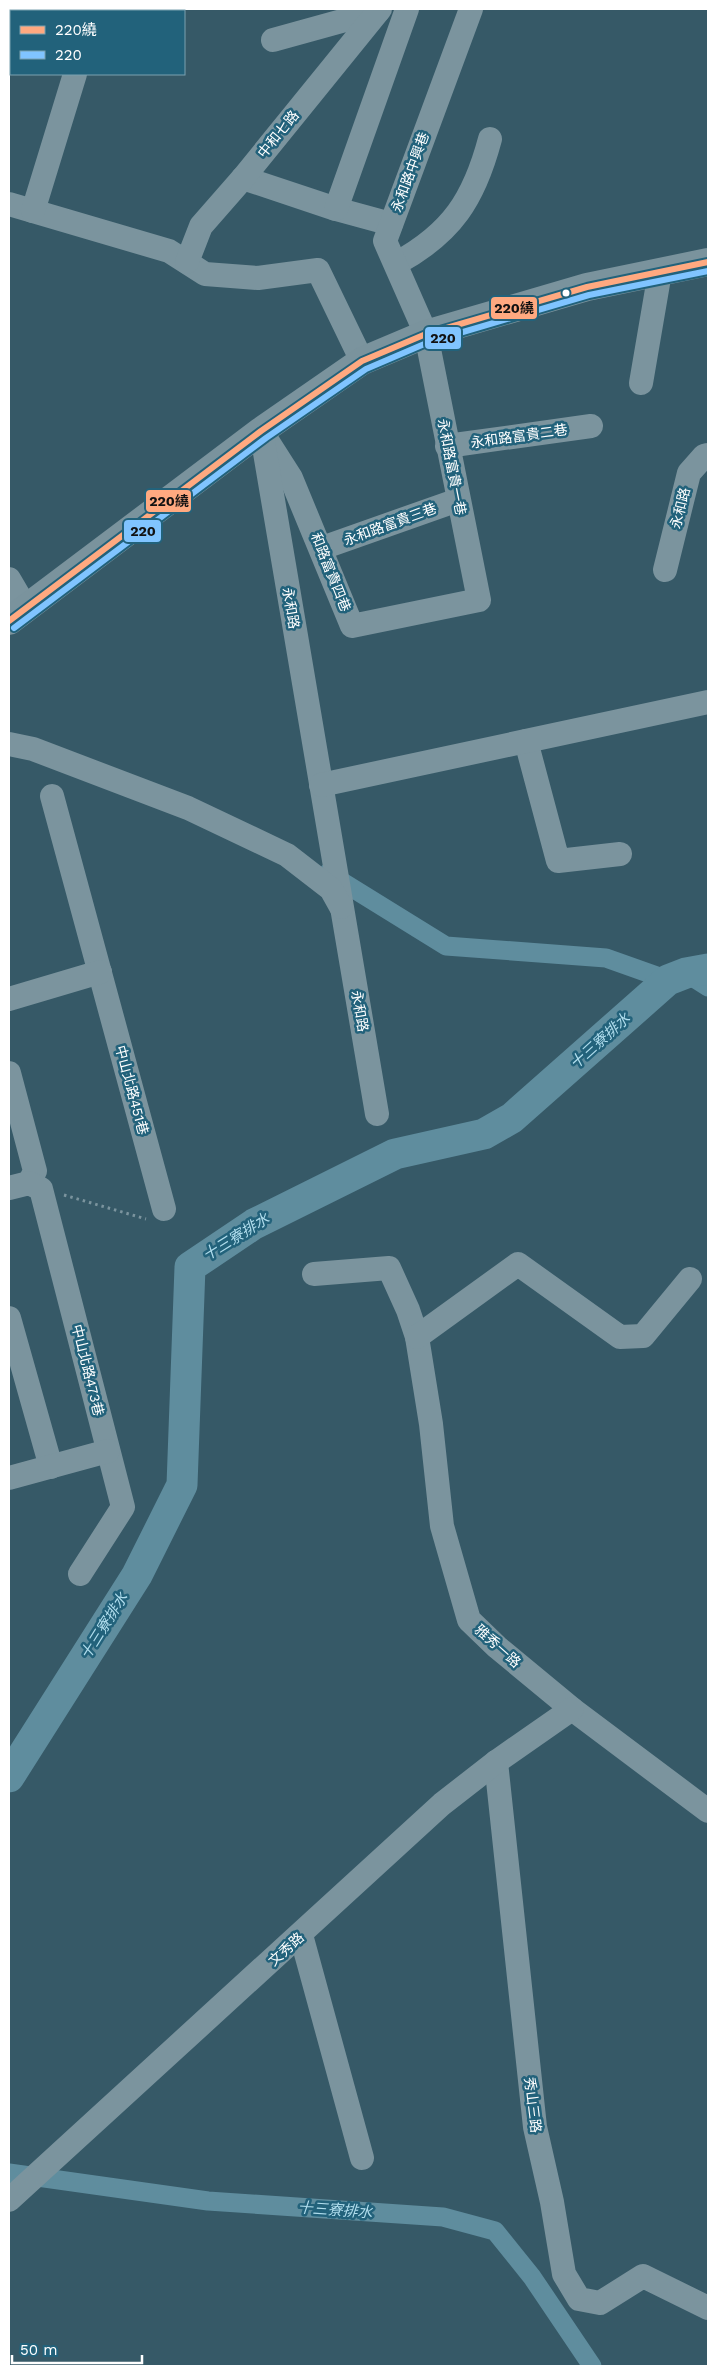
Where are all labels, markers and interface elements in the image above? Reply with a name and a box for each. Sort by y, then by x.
legend [10,10,185,75]
text: 220繞 [55,21,97,39]
text: 220 [55,46,82,64]
street label: 中和七路 [254,107,302,161]
street label: 永和路中興巷 [388,130,432,214]
unlabelled marker [561,288,571,298]
line badge: 220繞 [490,296,538,320]
text: 220繞 [494,300,534,316]
line badge: 220 [424,326,462,350]
text: 220 [430,330,456,346]
street label: 永和路富貴一巷 [435,417,469,517]
street label: 永和路富貴二巷 [469,421,569,451]
street label: 永和路 [667,486,693,530]
line badge: 220繞 [145,489,192,513]
text: 220繞 [149,493,189,509]
street label: 永和路富貴三巷 [341,500,439,548]
line badge: 220 [123,519,162,543]
text: 220 [130,523,156,539]
street label: 和路富貴四巷 [308,530,354,614]
street label: 永和路 [279,586,303,630]
street label: 永和路 [348,989,372,1033]
water label: 十三寮排水 [566,1009,635,1073]
street label: 中山北路451巷 [112,1043,152,1137]
water label: 十三寮排水 [199,1209,273,1265]
street label: 中山北路473巷 [69,1323,107,1417]
water label: 十三寮排水 [76,1589,132,1663]
street label: 雅秀一路 [472,1621,524,1671]
street label: 文秀路 [265,1929,307,1969]
street label: 秀山三路 [522,2076,544,2134]
water label: 十三寮排水 [297,2198,374,2222]
scale bar [12,2332,142,2364]
text: 50 m [20,2341,57,2359]

